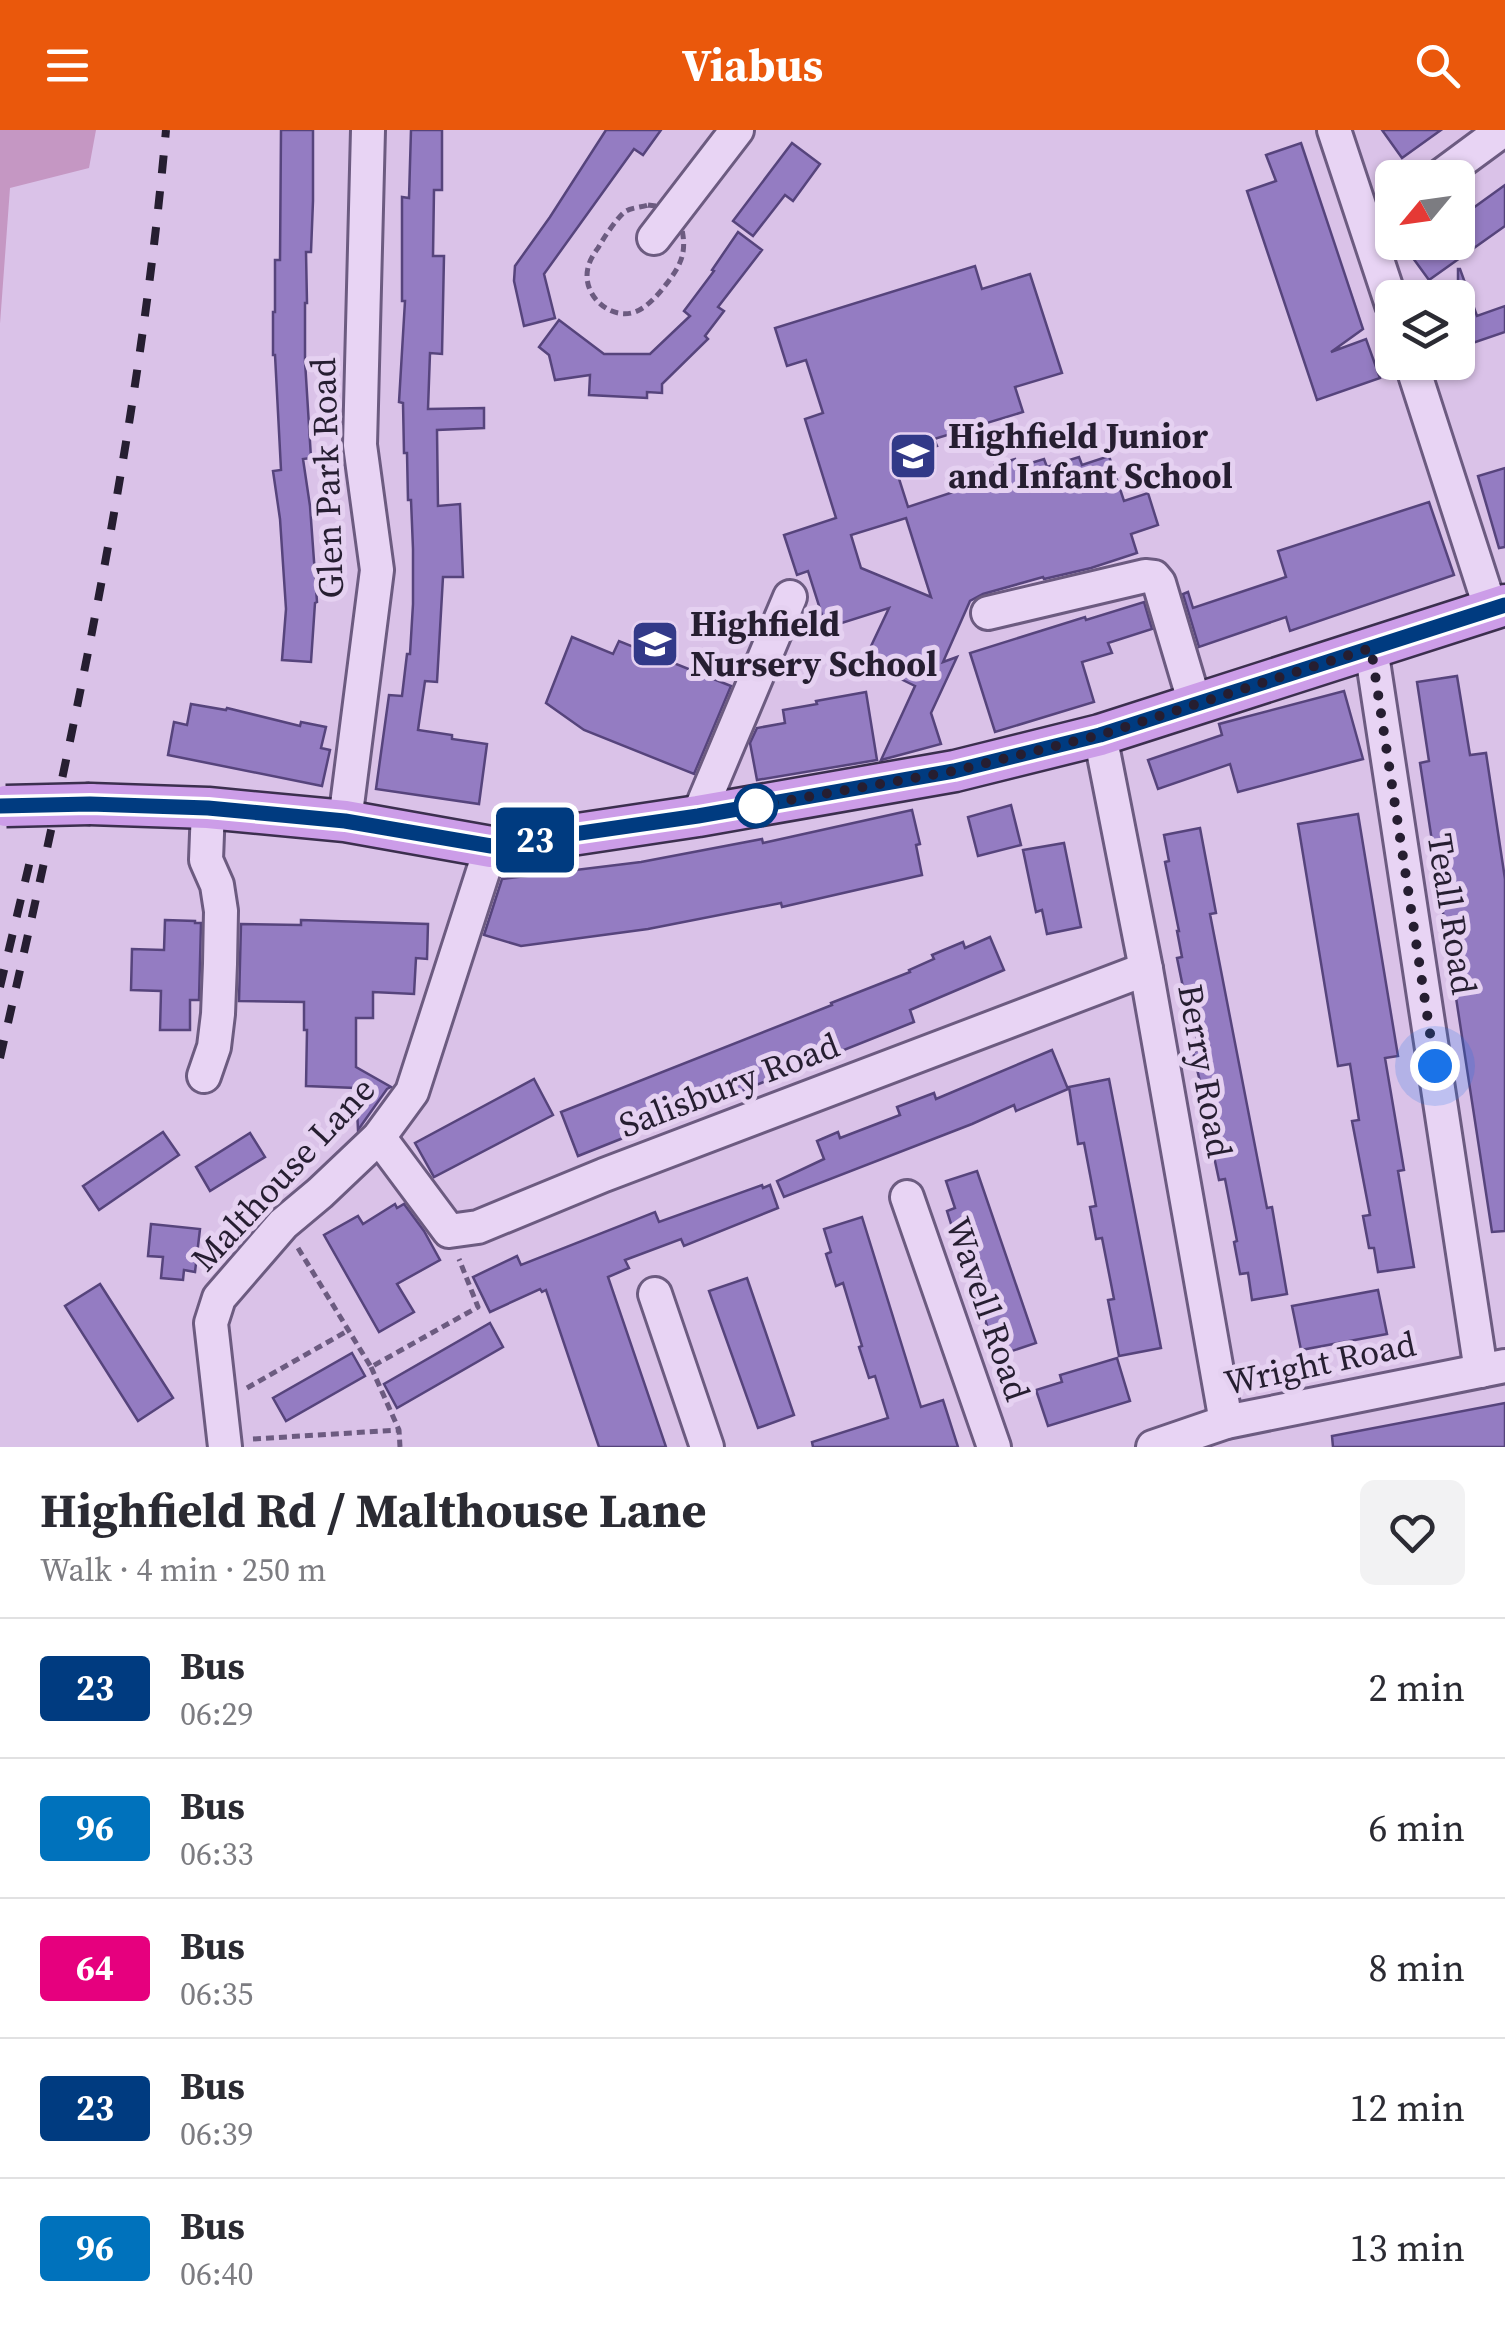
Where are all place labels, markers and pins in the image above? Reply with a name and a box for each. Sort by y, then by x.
place label: Highfield Junior and Infant School [948,412,1233,500]
school or university icon: Highfield Junior and Infant School [887,430,939,482]
place label: Highfield Nursery School [690,600,937,688]
school or university icon: Highfield Nursery School [629,618,681,670]
unlabelled marker [735,785,777,827]

